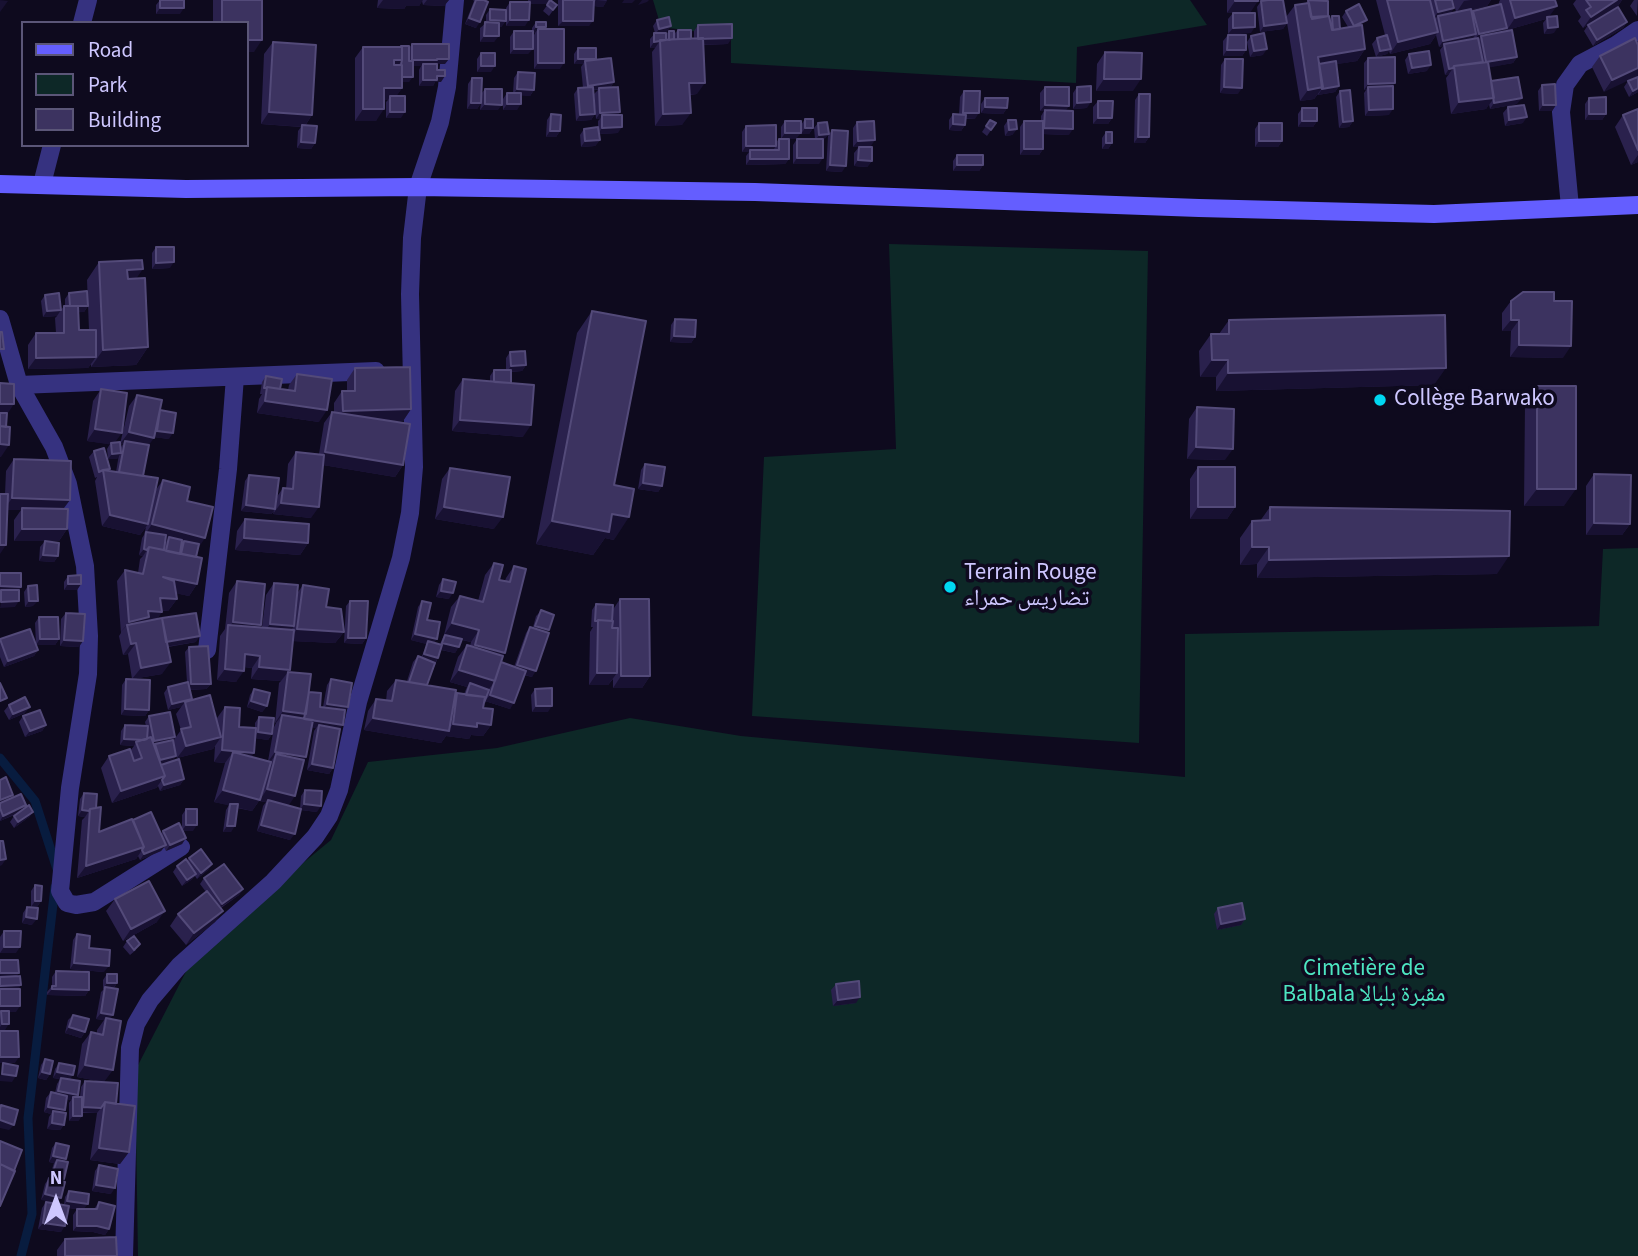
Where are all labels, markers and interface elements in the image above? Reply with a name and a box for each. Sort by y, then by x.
legend [21,21,248,147]
text: Road [88,35,133,65]
text: Park [88,70,127,100]
text: Building [88,105,161,135]
place label: Collège Barwako [1394,386,1555,414]
marker: Collège Barwako [1372,392,1388,408]
place label: Terrain Rouge تضاريس حمراء [964,560,1097,614]
marker: Terrain Rouge تضاريس حمراء [942,579,958,595]
park label: Cimetière de Balbala مقبرة بلبالا [1283,956,1445,1010]
north arrow [21,1165,91,1235]
text: N [50,1165,62,1192]

